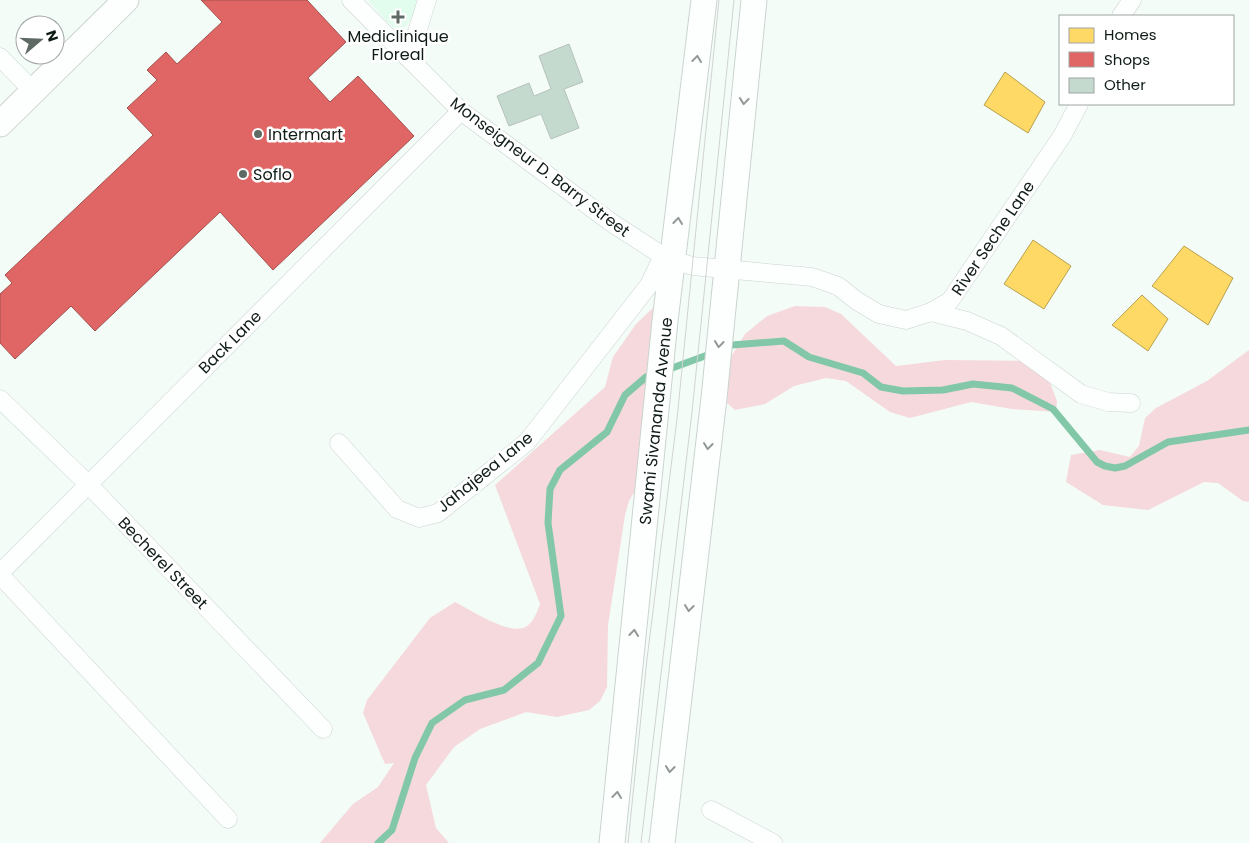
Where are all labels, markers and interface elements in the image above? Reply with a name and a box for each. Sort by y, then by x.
marker: Mediclinique Floreal [391,10,405,24]
north arrow [15,15,65,65]
legend [1059,15,1234,105]
text: Homes [1104,24,1157,45]
place label: Mediclinique Floreal [347,25,449,66]
text: N [41,28,63,44]
text: Shops [1104,49,1150,70]
one-way arrow [691,55,702,63]
text: Other [1104,74,1146,95]
street label: Monseigneur D. Barry Street [445,92,635,242]
one-way arrow [738,97,749,105]
place label: Intermart [268,123,343,146]
marker: Intermart [252,128,264,140]
place label: Soflo [253,163,292,186]
marker: Soflo [237,168,249,180]
street label: River Seche Lane [946,176,1040,300]
one-way arrow [672,216,683,224]
street label: Back Lane [193,305,267,379]
street label: Swami Sivananda Avenue [634,316,678,526]
one-way arrow [714,340,725,348]
street label: Jahajeea Lane [432,426,538,518]
one-way arrow [703,443,714,451]
street label: Becherel Street [113,512,213,614]
one-way arrow [684,604,695,612]
one-way arrow [628,629,639,637]
one-way arrow [665,765,676,773]
one-way arrow [611,790,622,798]

